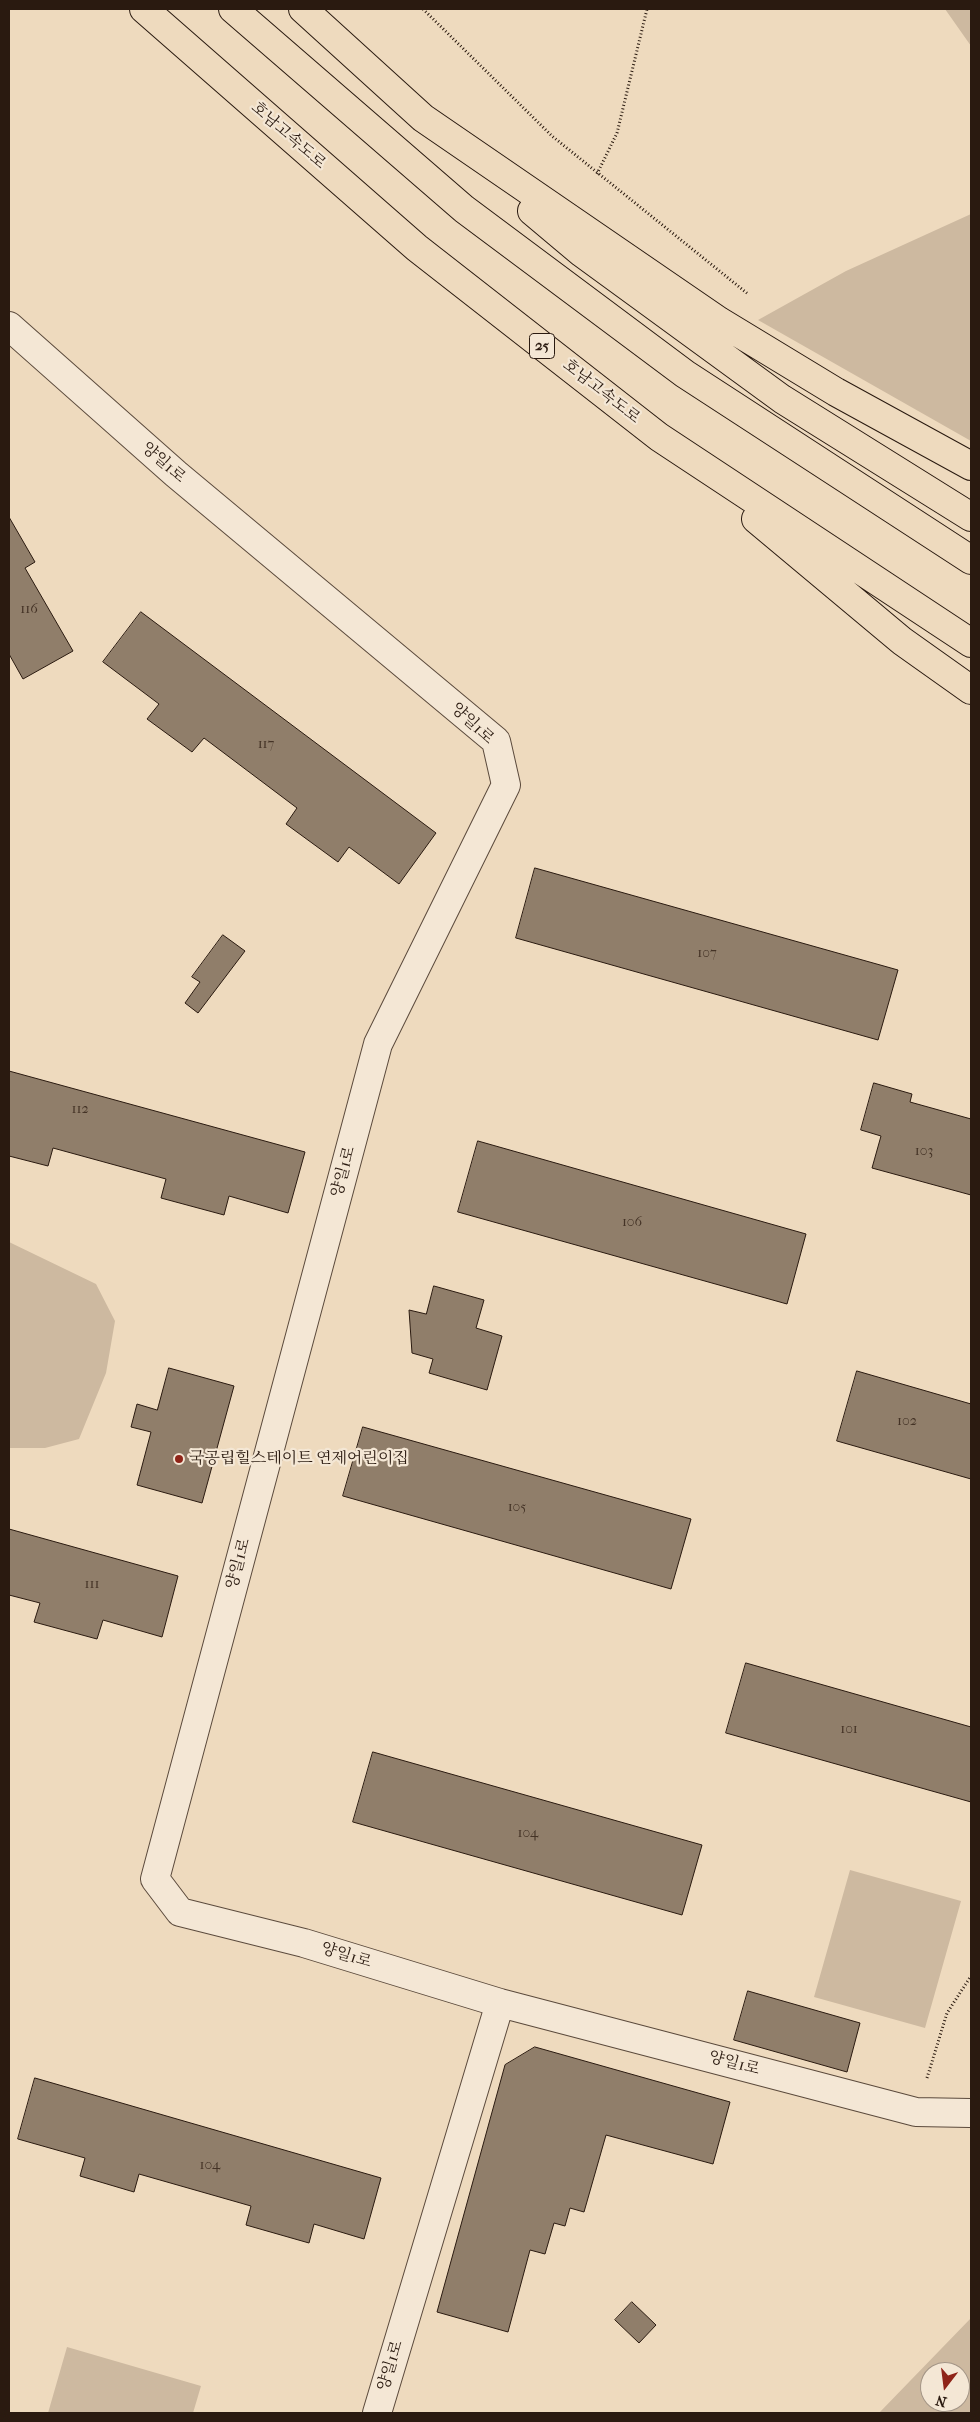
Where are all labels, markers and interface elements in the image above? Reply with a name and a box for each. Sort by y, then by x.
street label: 호남고속도로 [247,98,329,174]
road number: 25 [530,334,554,358]
street label: 호남고속도로 [559,356,643,428]
street label: 양일1로 [137,439,189,487]
house number: 116 [20,602,38,618]
street label: 양일1로 [446,699,498,749]
house number: 117 [258,737,274,753]
house number: 107 [697,946,717,962]
house number: 112 [71,1102,89,1118]
street label: 양일1로 [328,1144,360,1200]
house number: 103 [915,1144,933,1160]
house number: 106 [622,1215,642,1231]
house number: 102 [897,1414,917,1430]
place label: 국공립힐스테이트 연제어린이집 [189,1449,409,1469]
marker: 국공립힐스테이트 연제어린이집 [173,1453,185,1465]
house number: 105 [508,1500,526,1516]
street label: 양일1로 [223,1536,255,1592]
house number: 111 [85,1577,99,1593]
house number: 101 [840,1722,858,1738]
house number: 104 [518,1826,538,1842]
street label: 양일1로 [318,1939,374,1973]
street label: 양일1로 [706,2048,762,2080]
house number: 104 [200,2158,220,2174]
street label: 양일1로 [374,2338,408,2394]
north arrow [920,2362,970,2412]
text: N [934,2391,949,2411]

